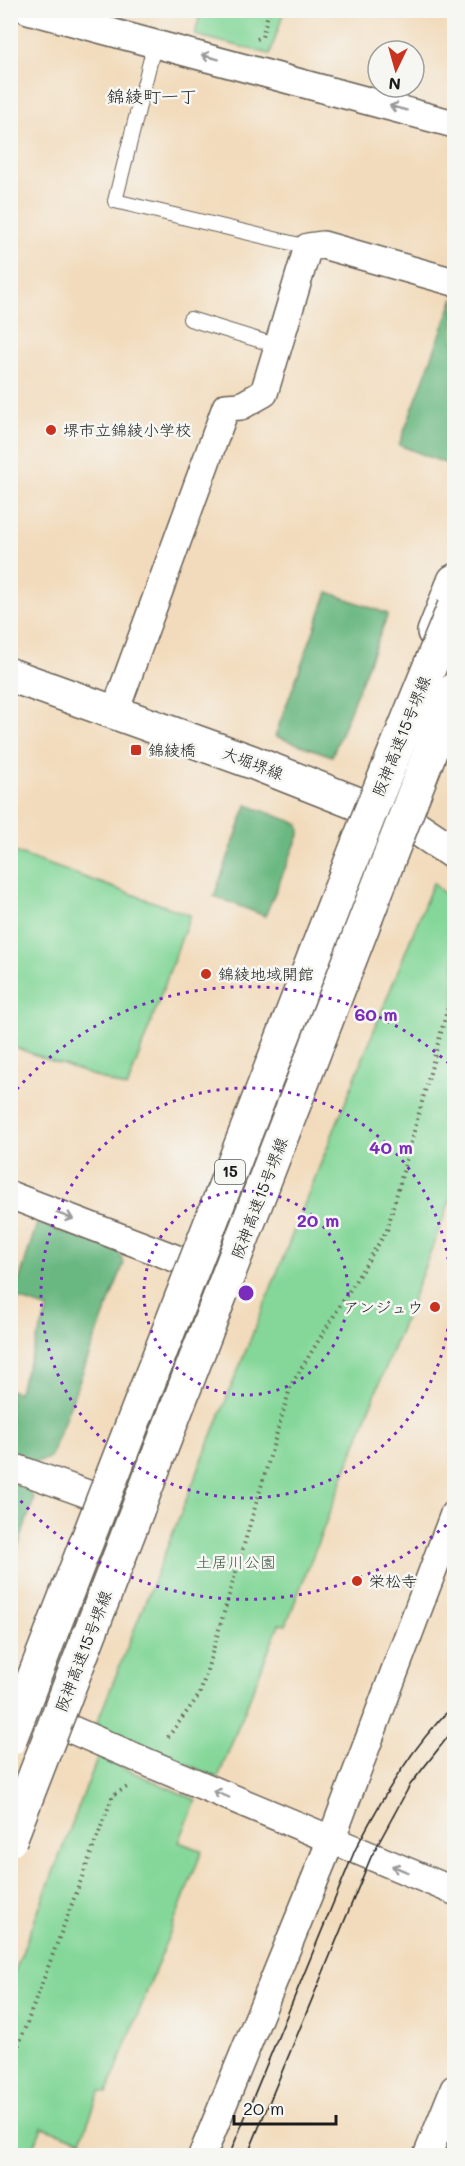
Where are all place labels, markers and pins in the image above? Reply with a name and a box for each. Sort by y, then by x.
place label: 堺市立錦綾小学校 [63,419,191,440]
marker: 堺市立錦綾小学校 [44,423,58,437]
place label: 錦綾橋 [148,739,196,760]
marker: 錦綾橋 [129,743,143,757]
place label: 錦綾地域開館 [218,963,314,984]
marker: 錦綾地域開館 [199,967,213,981]
centre of rings [236,1283,256,1303]
place label: アンジュウ [343,1296,423,1317]
marker: アンジュウ [428,1300,442,1314]
place label: 栄松寺 [369,1570,417,1591]
marker: 栄松寺 [350,1574,364,1588]

